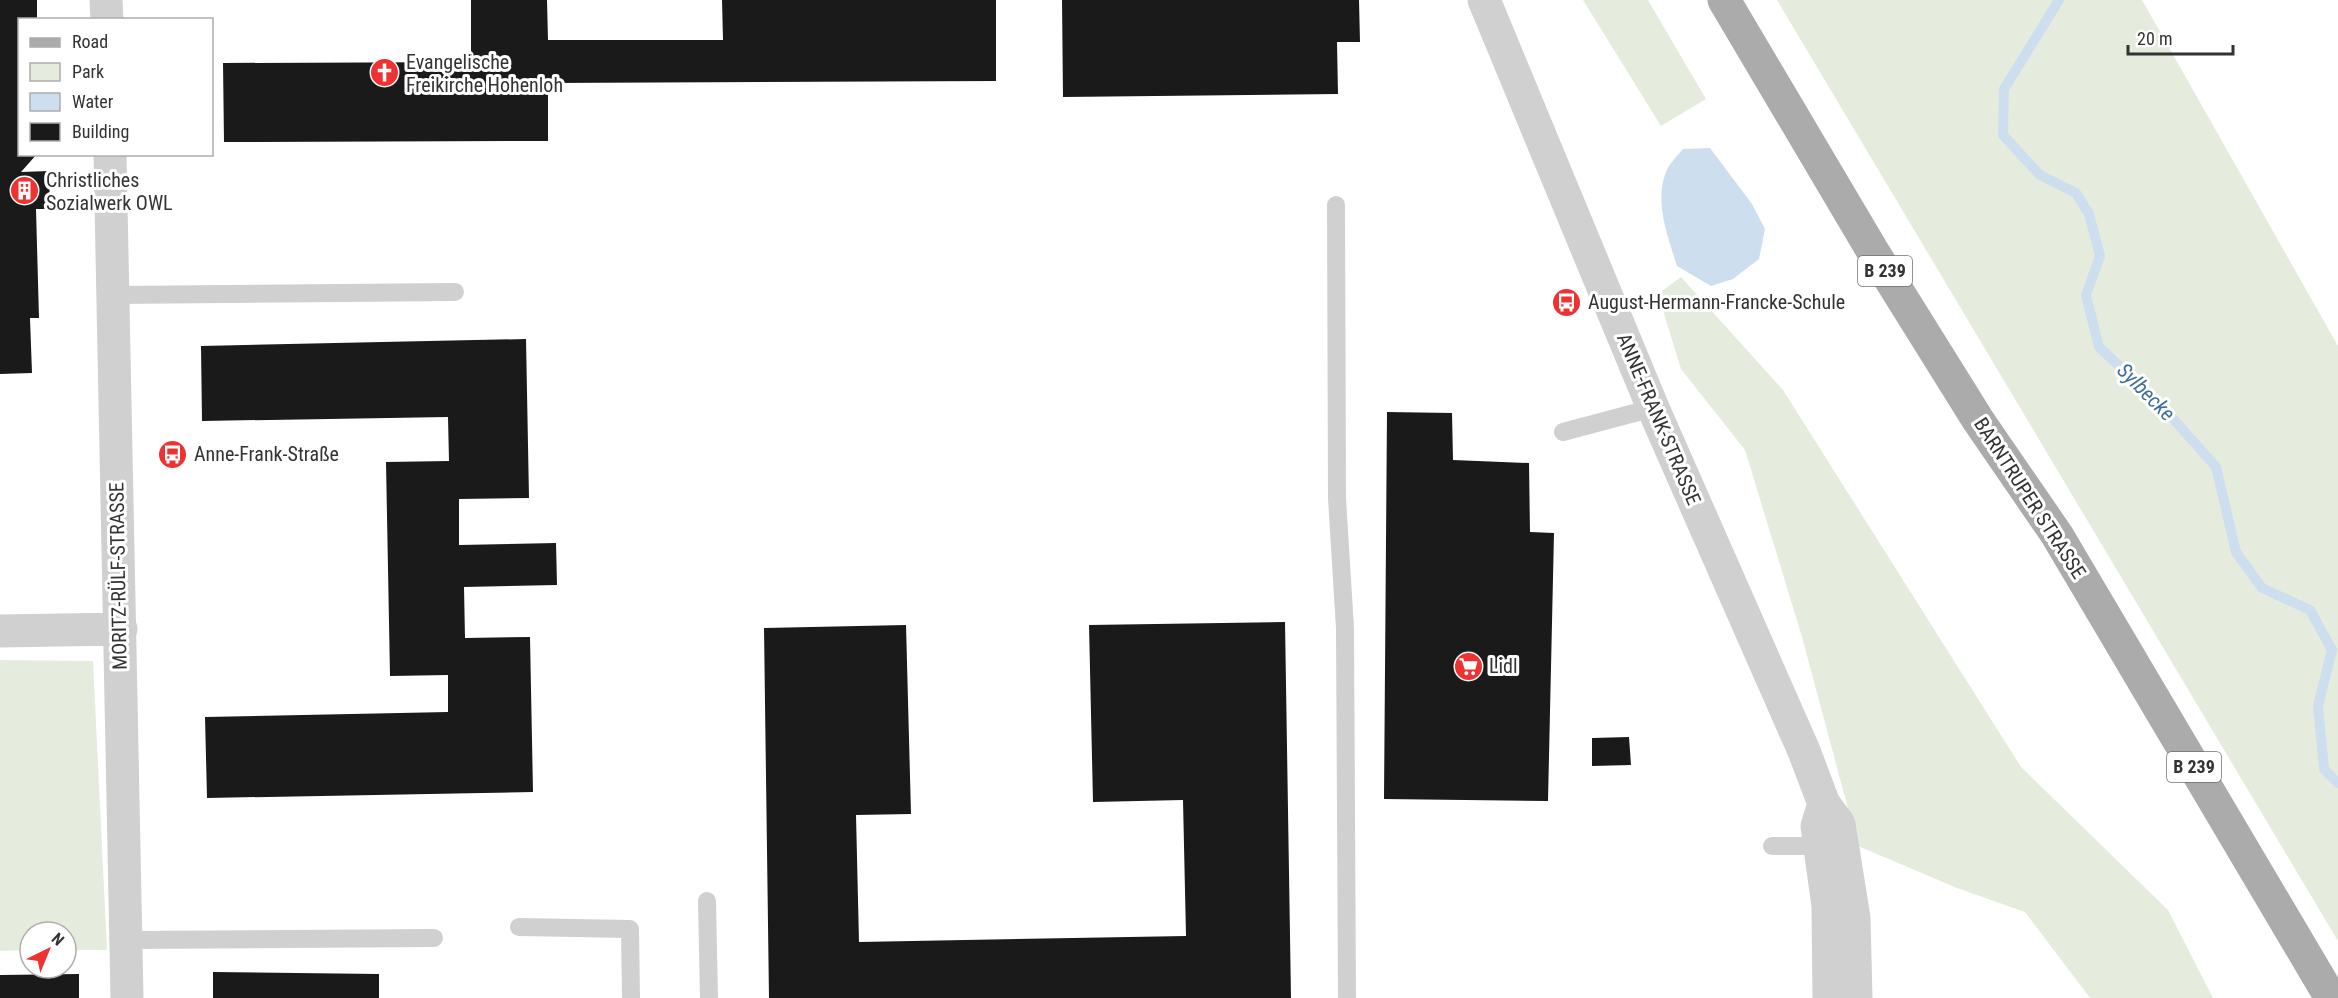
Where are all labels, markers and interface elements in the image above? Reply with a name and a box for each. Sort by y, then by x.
legend [18,18,213,156]
scale bar [2128,18,2233,56]
text: 20 m [2137,28,2172,49]
text: Road [72,31,108,52]
place label: Evangelische Freikirche Hohenloh [406,50,563,97]
church icon: Evangelische Freikirche Hohenloh [369,57,401,89]
text: Park [72,61,104,82]
text: Water [72,91,114,112]
text: Building [72,121,129,142]
place label: Christliches Sozialwerk OWL [46,168,173,215]
building icon: Christliches Sozialwerk OWL [9,175,41,207]
road number: B 239 [1858,256,1912,286]
bus stop icon: August-Hermann-Francke-Schule [1551,286,1583,318]
place label: August-Hermann-Francke-Schule [1588,290,1845,314]
street label: ANNE-FRANK-STRASSE [1612,330,1706,509]
water label: Sylbecke [2112,358,2180,426]
street label: BARNTRUPER STRASSE [1969,413,2091,583]
bus stop icon: Anne-Frank-Straße [157,438,189,470]
place label: Anne-Frank-Straße [194,442,339,466]
street label: MORITZ-RÜLF-STRASSE [104,482,132,670]
supermarket icon: Lidl [1452,650,1484,682]
place label: Lidl [1489,654,1518,678]
road number: B 239 [2167,752,2221,782]
north arrow [18,920,78,980]
text: N [48,929,68,950]

